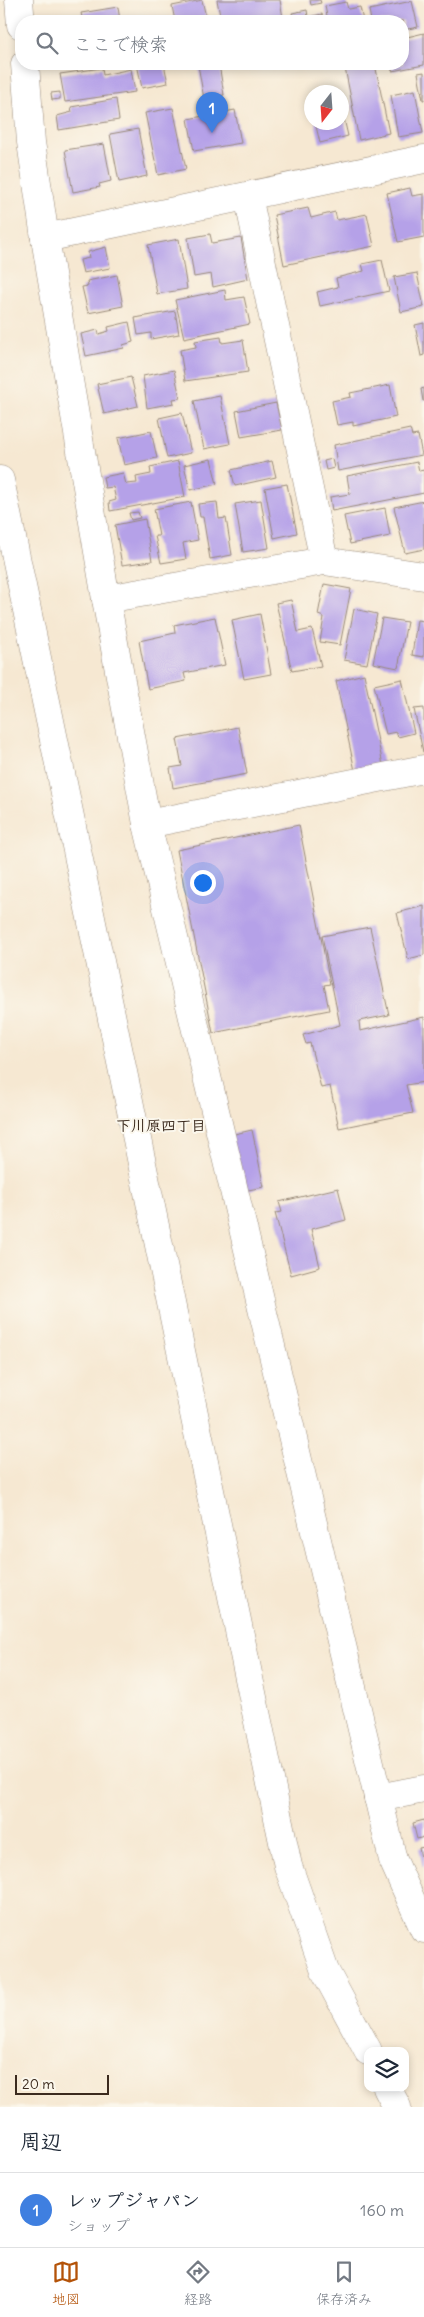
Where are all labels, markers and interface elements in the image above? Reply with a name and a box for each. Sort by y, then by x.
search box [15,15,409,70]
icon: search [33,29,61,57]
text: ここで検索 [73,32,168,56]
north arrow [304,85,349,130]
pin: 1 [196,92,228,133]
your location [190,870,216,896]
district label: 下川原四丁目 [116,1116,206,1135]
map controls [364,2047,409,2092]
button: layers [364,2047,409,2092]
scale bar [15,2072,109,2095]
text: 20 m [22,2075,55,2093]
text: 周辺 [20,2128,62,2155]
text: レップジャパン [67,2188,200,2212]
text: 1 [33,2200,39,2220]
text: 160 m [360,2200,404,2220]
text: ショップ [67,2215,130,2235]
tab: 地図 [52,2258,80,2308]
tab: 経路 [184,2258,212,2308]
tab: 保存済み [316,2258,372,2308]

